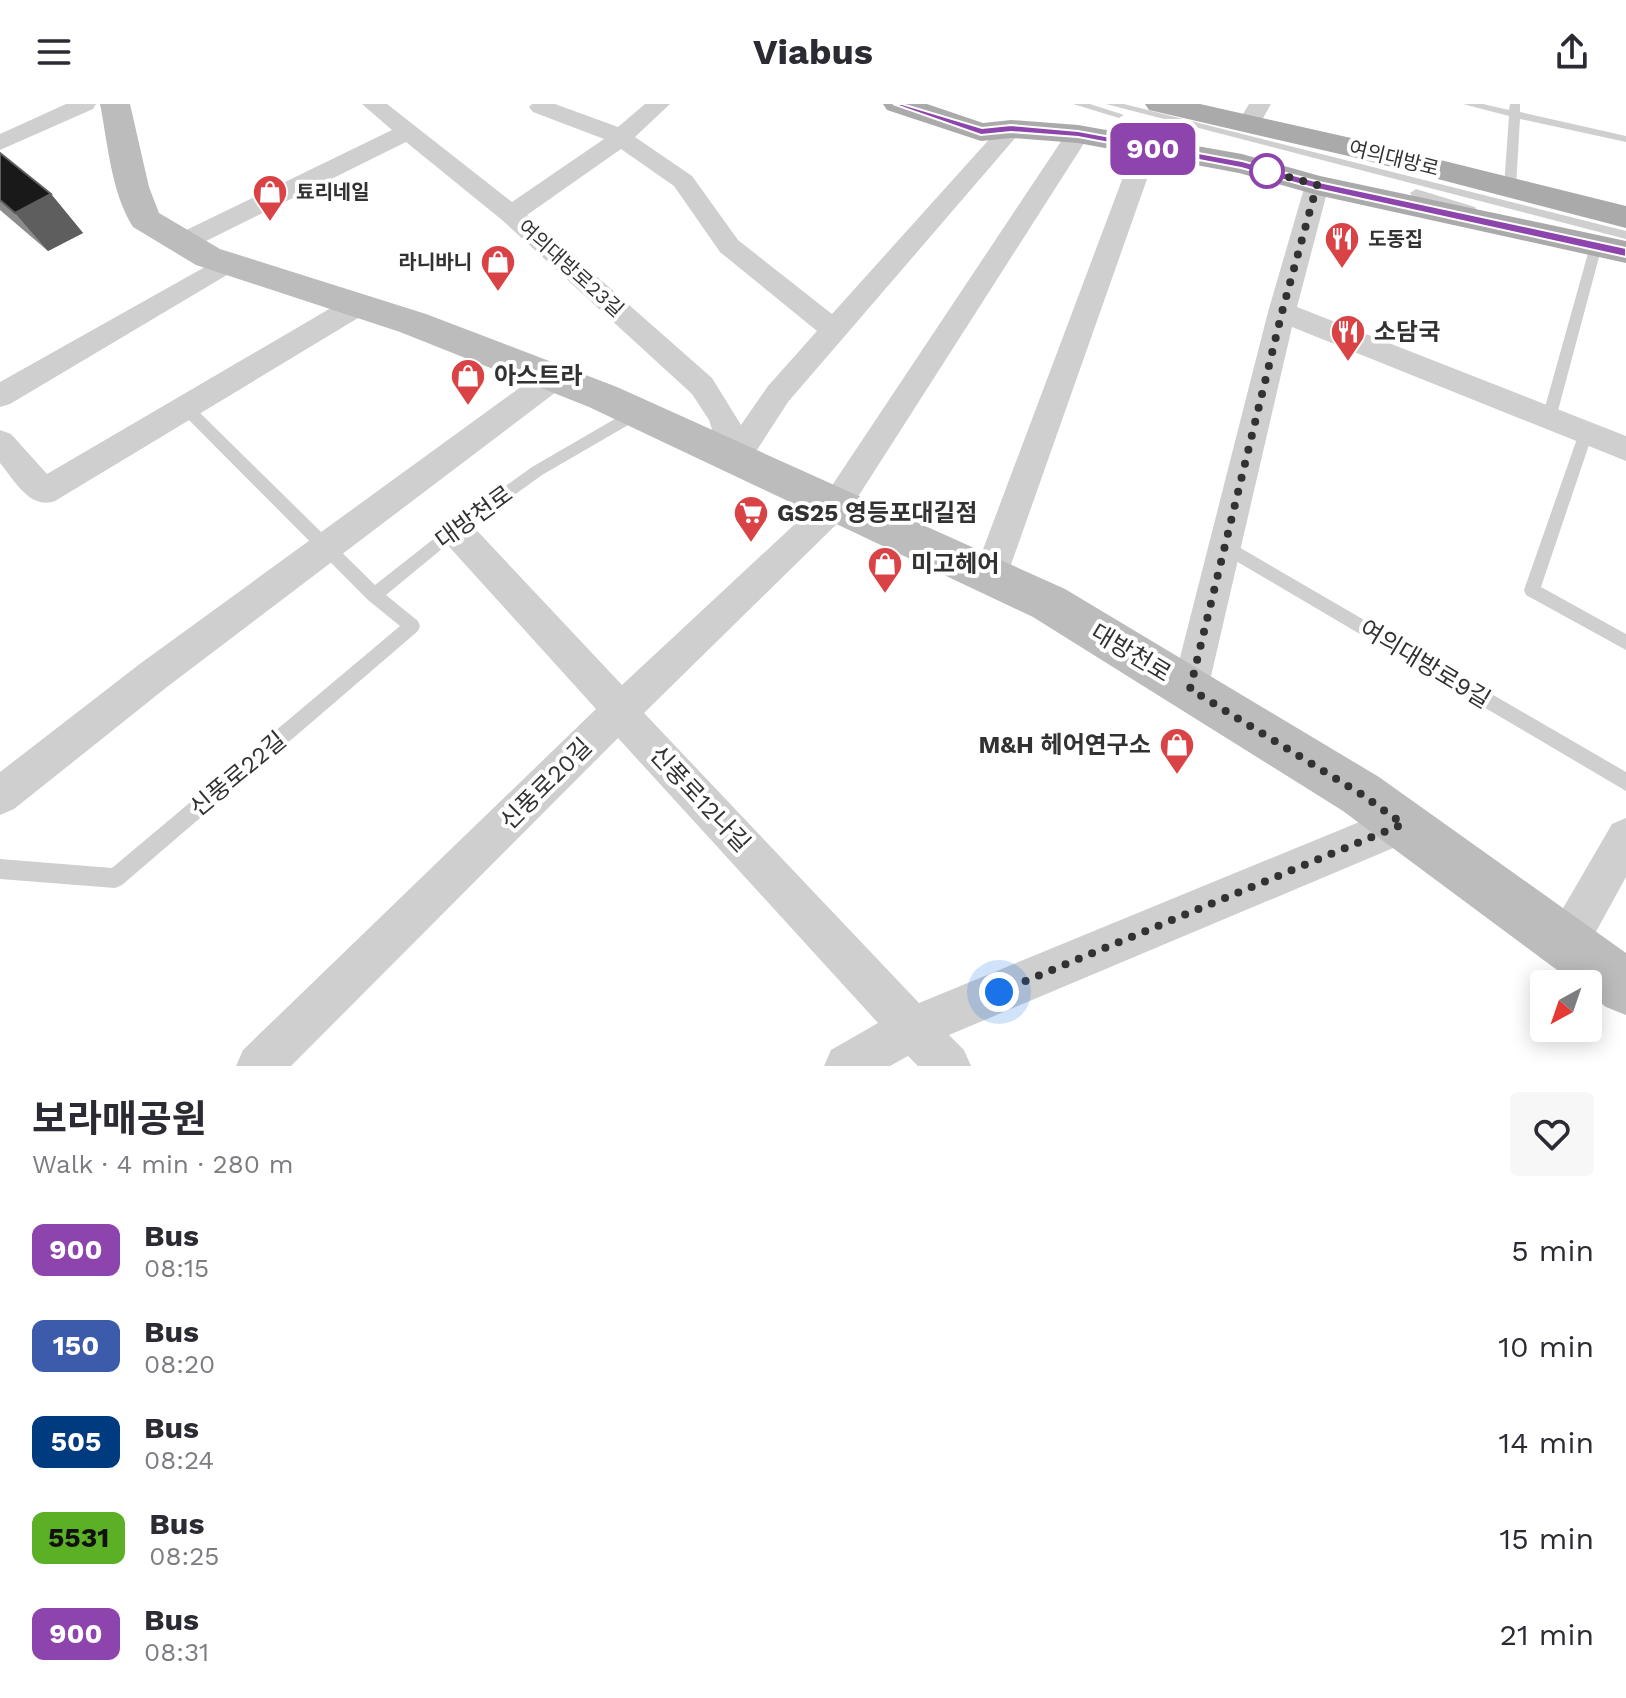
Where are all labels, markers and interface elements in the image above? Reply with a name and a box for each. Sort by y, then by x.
icon: menu [32,30,76,74]
icon: share [1550,30,1594,74]
text: Viabus [753,31,873,73]
line badge: 900 [1107,123,1199,175]
text: 900 [1126,132,1180,165]
street label: 여의대방로 [1346,135,1442,181]
unlabelled marker [1250,154,1284,188]
shop icon: 툐리네일 [251,173,289,223]
place label: 툐리네일 [296,180,370,204]
street label: 여의대방로23길 [513,214,629,322]
restaurant icon: 도동집 [1323,220,1361,270]
place label: 도동집 [1368,227,1423,251]
shop icon: 라니바니 [479,243,517,293]
place label: 라니바니 [398,250,472,274]
restaurant icon: 소담국 [1329,313,1367,363]
place label: 소담국 [1374,318,1440,346]
shop icon: 아스트라 [449,357,487,407]
place label: 아스트라 [494,362,582,390]
street label: 대방천로 [430,480,518,554]
supermarket icon: GS25 영등포대길점 [732,494,770,544]
place label: GS25 영등포대길점 [777,499,977,527]
shop icon: 미고헤어 [866,545,904,595]
place label: 미고헤어 [911,550,999,578]
street label: 여의대방로9길 [1355,614,1495,714]
street label: 대방천로 [1086,618,1176,688]
street label: 신풍로22길 [184,726,292,822]
shop icon: M&H 헤어연구소 [1158,726,1196,776]
place label: M&H 헤어연구소 [979,731,1151,759]
street label: 신풍로20길 [495,733,597,835]
street label: 신풍로12나길 [644,741,756,857]
north arrow [1530,970,1602,1042]
map controls [1530,970,1602,1042]
your location [979,972,1019,1012]
button: heart [1510,1092,1594,1176]
text: 보라매공원 [32,1097,207,1141]
text: Walk · 4 min · 280 m [32,1149,294,1179]
text: Bus [144,1218,199,1253]
text: 900 [49,1233,103,1266]
text: 5 min [1511,1233,1594,1268]
text: 08:15 [144,1253,209,1283]
text: Bus [144,1314,199,1349]
text: 150 [53,1329,99,1362]
text: 10 min [1498,1329,1594,1364]
text: 08:20 [144,1349,215,1379]
text: Bus [144,1410,199,1445]
text: 505 [51,1425,101,1458]
text: 14 min [1499,1425,1594,1460]
text: 08:24 [144,1445,214,1475]
text: Bus [149,1506,204,1541]
text: 5531 [48,1521,109,1554]
text: 15 min [1499,1521,1594,1556]
text: 08:25 [149,1541,220,1571]
text: Bus [144,1602,199,1637]
text: 900 [49,1617,103,1650]
text: 21 min [1499,1617,1594,1652]
text: 08:31 [144,1637,209,1667]

